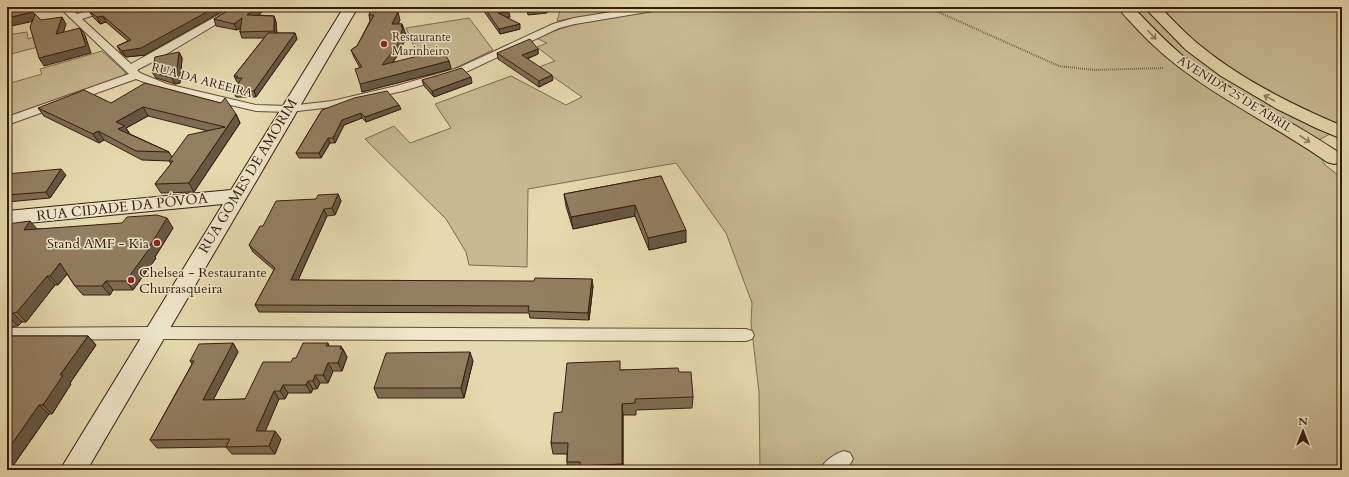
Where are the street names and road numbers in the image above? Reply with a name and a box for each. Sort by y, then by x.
street label: AVENIDA 25 DE ABRIL [1174,52,1296,136]
street label: RUA DA AREEIRA [150,59,255,101]
street label: RUA GOMES DE AMORIM [194,95,302,257]
street label: RUA CIDADE DA PÓVOA [35,189,209,225]

